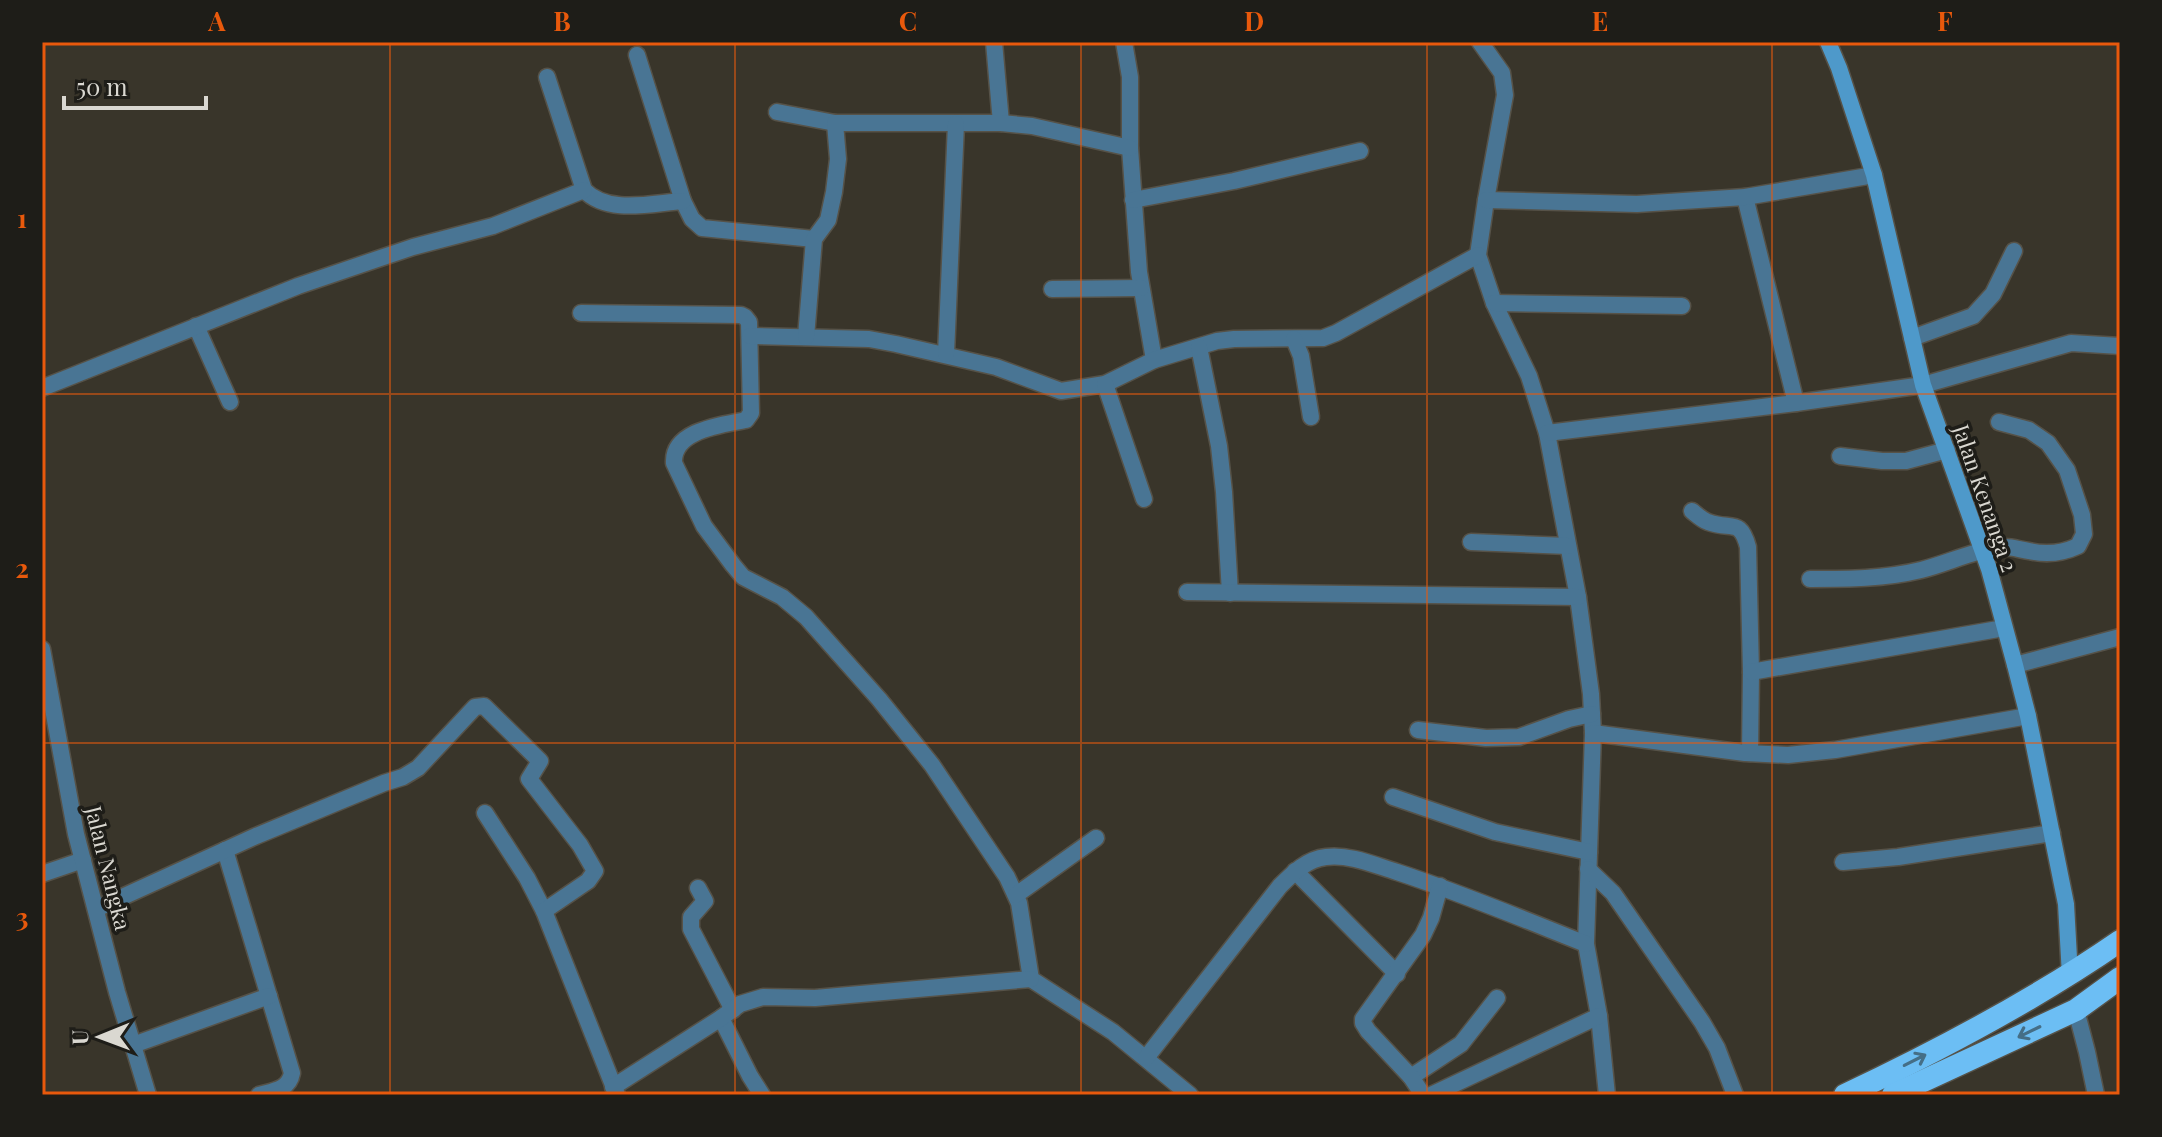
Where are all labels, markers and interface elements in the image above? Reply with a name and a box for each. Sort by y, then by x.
text: A [207,3,226,38]
text: B [553,3,571,38]
text: C [899,3,917,38]
text: D [1244,3,1264,38]
text: E [1592,3,1608,38]
text: F [1937,3,1953,38]
scale bar [64,60,206,110]
text: 50 m [76,70,128,102]
text: 1 [17,200,27,235]
street label: Jalan Kenanga 2 [1946,419,2025,576]
text: 2 [15,550,29,585]
street label: Jalan Nangka [79,802,139,933]
text: 3 [16,899,28,934]
north arrow [60,997,140,1077]
one-way arrow [2018,1025,2042,1040]
text: U [64,1030,94,1045]
one-way arrow [1902,1052,1926,1068]

